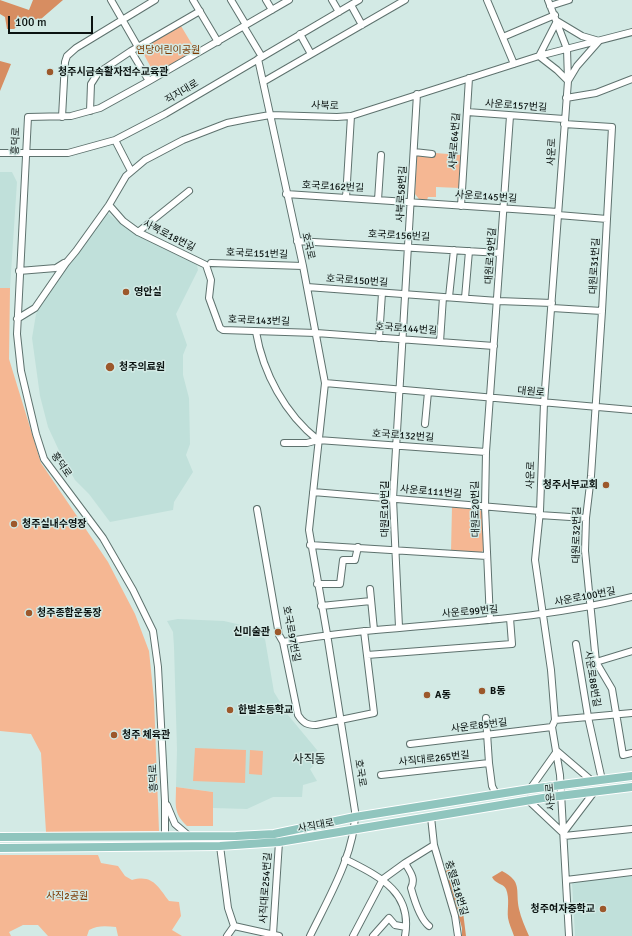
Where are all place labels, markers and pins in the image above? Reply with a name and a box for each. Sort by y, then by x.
place label: 청주시금속활자전수교육관 [58,66,168,78]
marker: 청주시금속활자전수교육관 [45,67,55,77]
place label: 영안실 [134,286,162,298]
marker: 영안실 [121,287,131,297]
marker: 청주의료원 [104,361,116,373]
place label: 청주의료원 [119,361,165,373]
place label: 청주서부교회 [543,479,598,491]
marker: 청주서부교회 [601,480,611,490]
place label: 청주실내수영장 [22,518,86,530]
marker: 청주실내수영장 [9,519,19,529]
place label: 청주종합운동장 [37,607,101,619]
marker: 청주종합운동장 [24,608,34,618]
place label: 신미술관 [233,626,270,638]
marker: 신미술관 [273,627,283,637]
place label: B동 [490,685,505,697]
marker: B동 [477,686,487,696]
place label: A동 [435,689,451,701]
marker: A동 [422,690,432,700]
place label: 한벌초등학교 [238,704,293,716]
marker: 한벌초등학교 [225,705,235,715]
place label: 청주 체육관 [122,729,170,741]
marker: 청주 체육관 [109,730,119,740]
place label: 청주여자중학교 [531,903,595,915]
marker: 청주여자중학교 [598,904,608,914]

